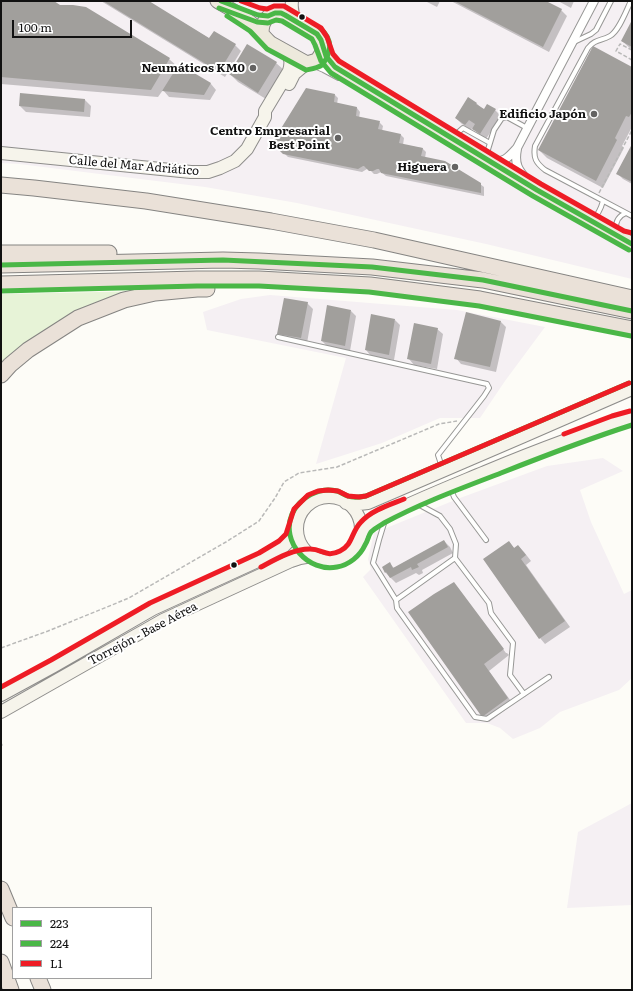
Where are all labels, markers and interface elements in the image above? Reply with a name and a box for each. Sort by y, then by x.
scale bar [14,12,134,38]
unlabelled marker [297,12,307,22]
text: 100 m [19,18,52,36]
place label: Neumáticos KM0 [142,61,245,75]
marker: Neumáticos KM0 [248,63,258,73]
place label: Edificio Japón [499,107,586,121]
marker: Edificio Japón [589,109,599,119]
place label: Centro Empresarial Best Point [210,124,330,152]
marker: Centro Empresarial Best Point [333,133,343,143]
street label: Calle del Mar Adriático [68,153,200,179]
place label: Higuera [397,160,447,174]
marker: Higuera [450,162,460,172]
unlabelled marker [229,560,239,570]
street label: Torrejón - Base Aérea [86,599,200,669]
legend [12,907,152,979]
text: 223 [50,914,69,932]
text: 224 [50,934,69,952]
text: L1 [50,954,63,972]

